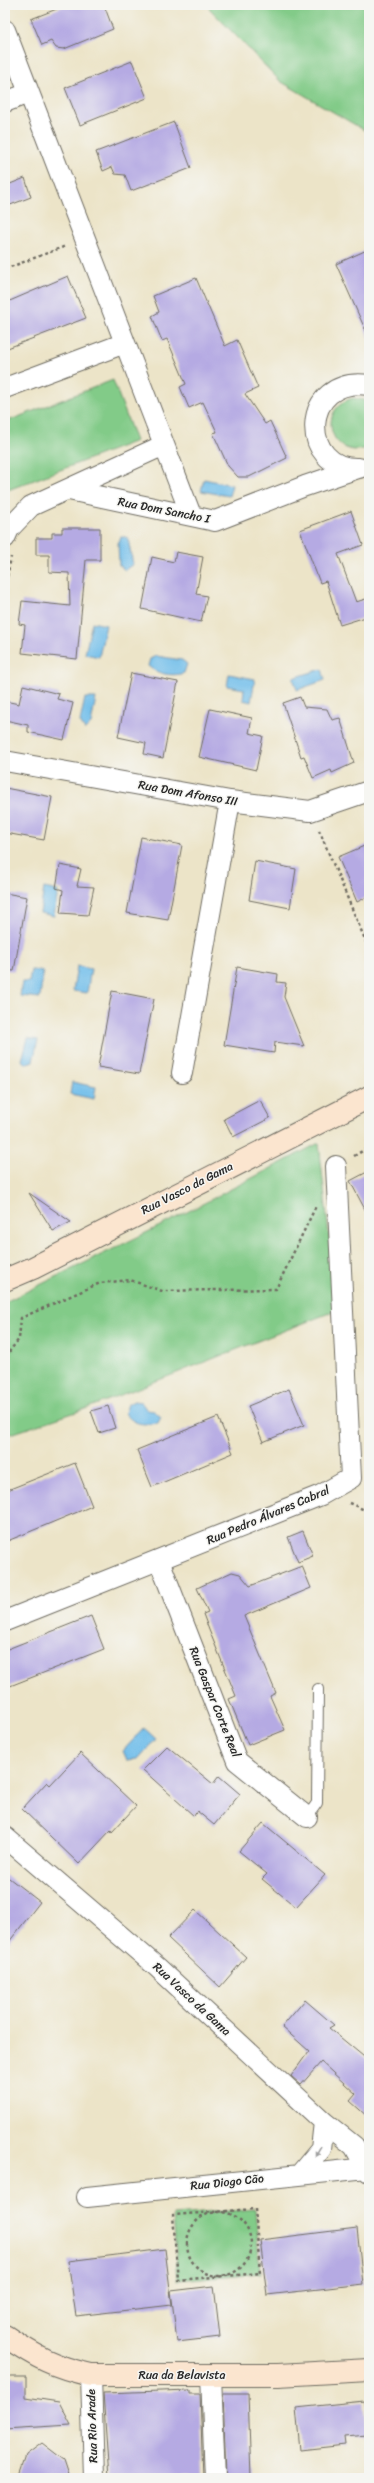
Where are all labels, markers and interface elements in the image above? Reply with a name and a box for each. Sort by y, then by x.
street label: Rua Dom Sancho I [116,490,213,530]
street label: Rua Dom Afonso III [136,773,240,813]
street label: Rua Vasco da Gama [137,1155,237,1221]
street label: Rua Pedro Álvares Cabral [203,1479,334,1551]
street label: Rua Gaspar Corte Real [183,1643,247,1761]
street label: Rua Vasco da Gama [148,1957,236,2041]
one-way arrow [315,2145,322,2156]
street label: Rua Diogo Cão [189,2167,265,2197]
street label: Rua da Belavista [138,2364,226,2386]
street label: Rua Rio Arade [80,2389,104,2463]

